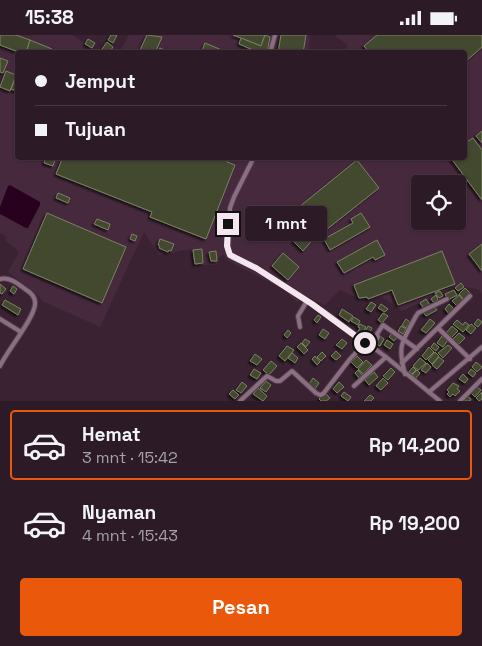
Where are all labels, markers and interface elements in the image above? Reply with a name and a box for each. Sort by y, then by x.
text: 15:38 [25,5,74,30]
text: Jemput [65,69,136,94]
text: Tujuan [65,117,126,142]
map controls [411,175,466,230]
button: locate [411,175,466,230]
callout: 1 mnt [246,207,328,241]
route end [217,213,239,235]
text: 1 mnt [265,213,307,234]
route start [354,332,376,354]
text: Hemat [82,422,141,447]
icon: car [22,423,67,468]
text: Rp 14,200 [369,433,460,458]
text: 3 mnt · 15:42 [82,447,178,468]
text: Nyaman [82,500,156,525]
icon: car [22,501,67,546]
text: Rp 19,200 [369,511,460,536]
text: 4 mnt · 15:43 [82,525,178,546]
button: Pesan [20,578,462,636]

